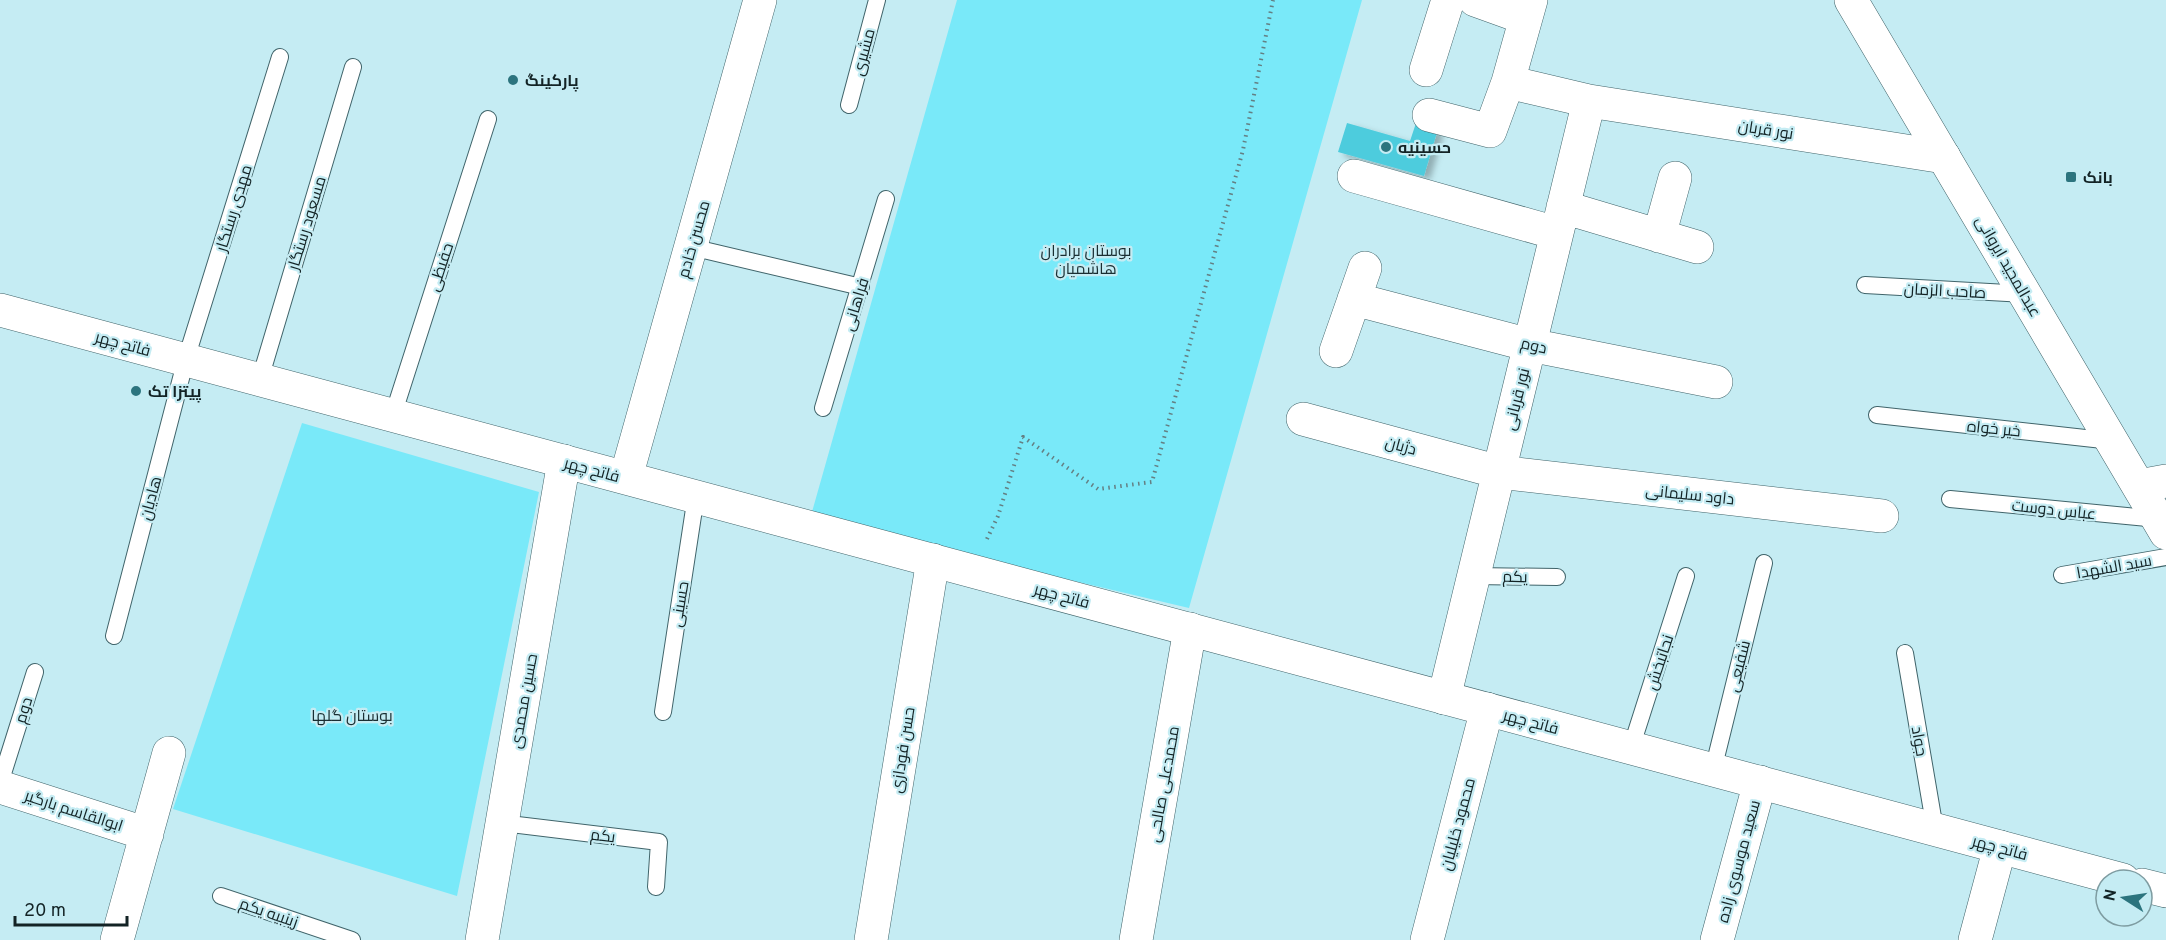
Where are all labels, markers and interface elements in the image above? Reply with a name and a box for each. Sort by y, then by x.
street label: مشیری [849,27,881,78]
place label: پارکینگ [525,72,579,92]
marker: پارکینگ [506,73,520,87]
street label: نور قربان [1737,117,1795,145]
place label: حسینیه [1398,139,1451,159]
marker: حسینیه [1379,140,1393,154]
street label: مهدی رستگار [212,163,258,255]
place label: بانک [2083,169,2113,189]
marker: بانک [2064,170,2078,184]
street label: مسعود رستگار [284,174,332,274]
street label: محسن خادم [674,198,716,281]
street label: عبدالمجید ایروانی [1970,213,2044,321]
street label: حفیظی [425,241,459,294]
park label: بوستان برادران هاشمیان [1041,242,1131,280]
street label: فراهانی [839,276,874,334]
street label: صاحب الزمان [1903,280,1987,304]
street label: فاتح چهر [92,328,152,362]
street label: دوم [1518,334,1549,360]
street label: نور قربانی [1501,366,1535,433]
place label: پیتزا تک [148,383,202,403]
marker: پیتزا تک [129,384,143,398]
street label: خیر خواه [1966,417,2022,443]
street label: دژبان [1383,433,1418,461]
street label: فاتح چهر [561,454,621,488]
street label: هادیان [136,474,167,523]
street label: داود سلیمانی [1644,481,1735,511]
street label: عباس دوست [2011,497,2097,525]
street label: سید الشهدا [2075,552,2154,584]
street label: یکم [1502,568,1529,588]
street label: حسینی [667,580,694,629]
street label: فاتح چهر [1031,580,1091,614]
street label: نجاتبخش [1643,632,1679,693]
street label: شفیعی [1724,639,1756,694]
street label: حسین محمدی [507,652,543,750]
street label: دوم [11,695,38,726]
street label: حسن فودازی [887,706,921,795]
street label: فاتح چهر [1500,706,1560,740]
park label: بوستان گلها [311,707,393,727]
street label: محمدعلی صالحی [1145,725,1185,844]
street label: جواد [1906,725,1930,758]
street label: محمود خلیلیان [1437,776,1481,873]
street label: ابوالقاسم بارگیر [21,786,125,837]
street label: سعید موسوی زاده [1714,798,1766,925]
street label: یکم [589,826,617,849]
street label: فاتح چهر [1969,832,2029,866]
north arrow [2094,868,2154,928]
text: N [2100,888,2122,903]
scale bar [15,889,128,927]
street label: زینبیه یکم [236,895,300,933]
text: 20 m [24,900,66,923]

